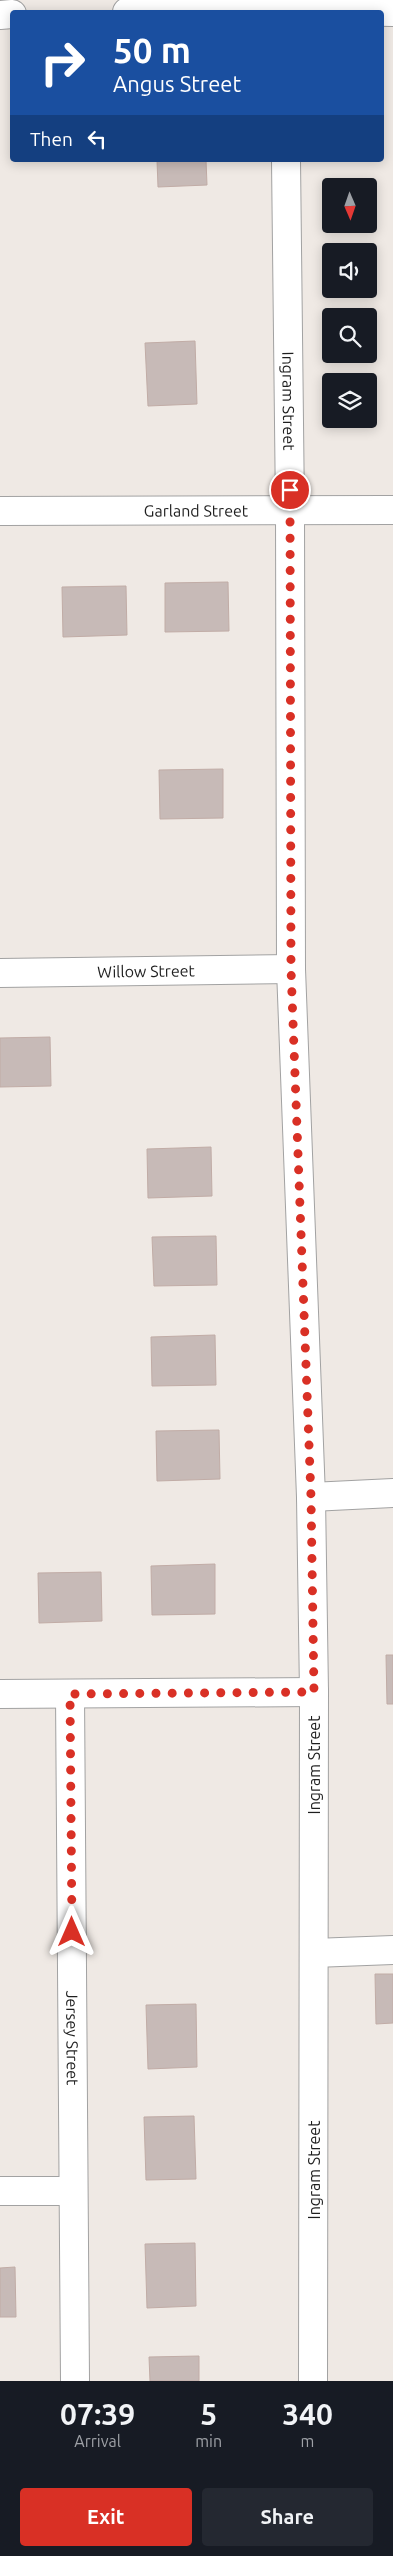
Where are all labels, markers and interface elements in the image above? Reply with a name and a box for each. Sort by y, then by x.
icon: right [30,30,95,95]
text: 50 m [113,30,191,70]
text: Angus Street [113,71,241,96]
icon: left [83,125,111,153]
text: Then [30,128,73,150]
north arrow [322,178,378,232]
map controls [322,178,377,428]
button: sound [322,243,377,298]
button: search [322,308,377,363]
street label: Ingram Street [279,351,298,451]
button: layers [322,373,377,428]
pin [269,469,311,511]
icon: arrive [276,476,304,504]
street label: Garland Street [144,501,249,520]
street label: Willow Street [97,961,196,981]
street label: Ingram Street [305,1715,323,1814]
position arrow [45,1905,97,1957]
street label: Jersey Street [63,1991,82,2086]
street label: Ingram Street [305,2120,323,2219]
text: 07:39 [60,2397,135,2431]
text: 5 [200,2397,217,2431]
text: 340 [282,2397,333,2431]
text: Arrival [74,2432,121,2450]
text: min [195,2432,222,2450]
text: m [301,2432,314,2450]
button: Exit [20,2488,192,2546]
button: Share [202,2488,373,2546]

